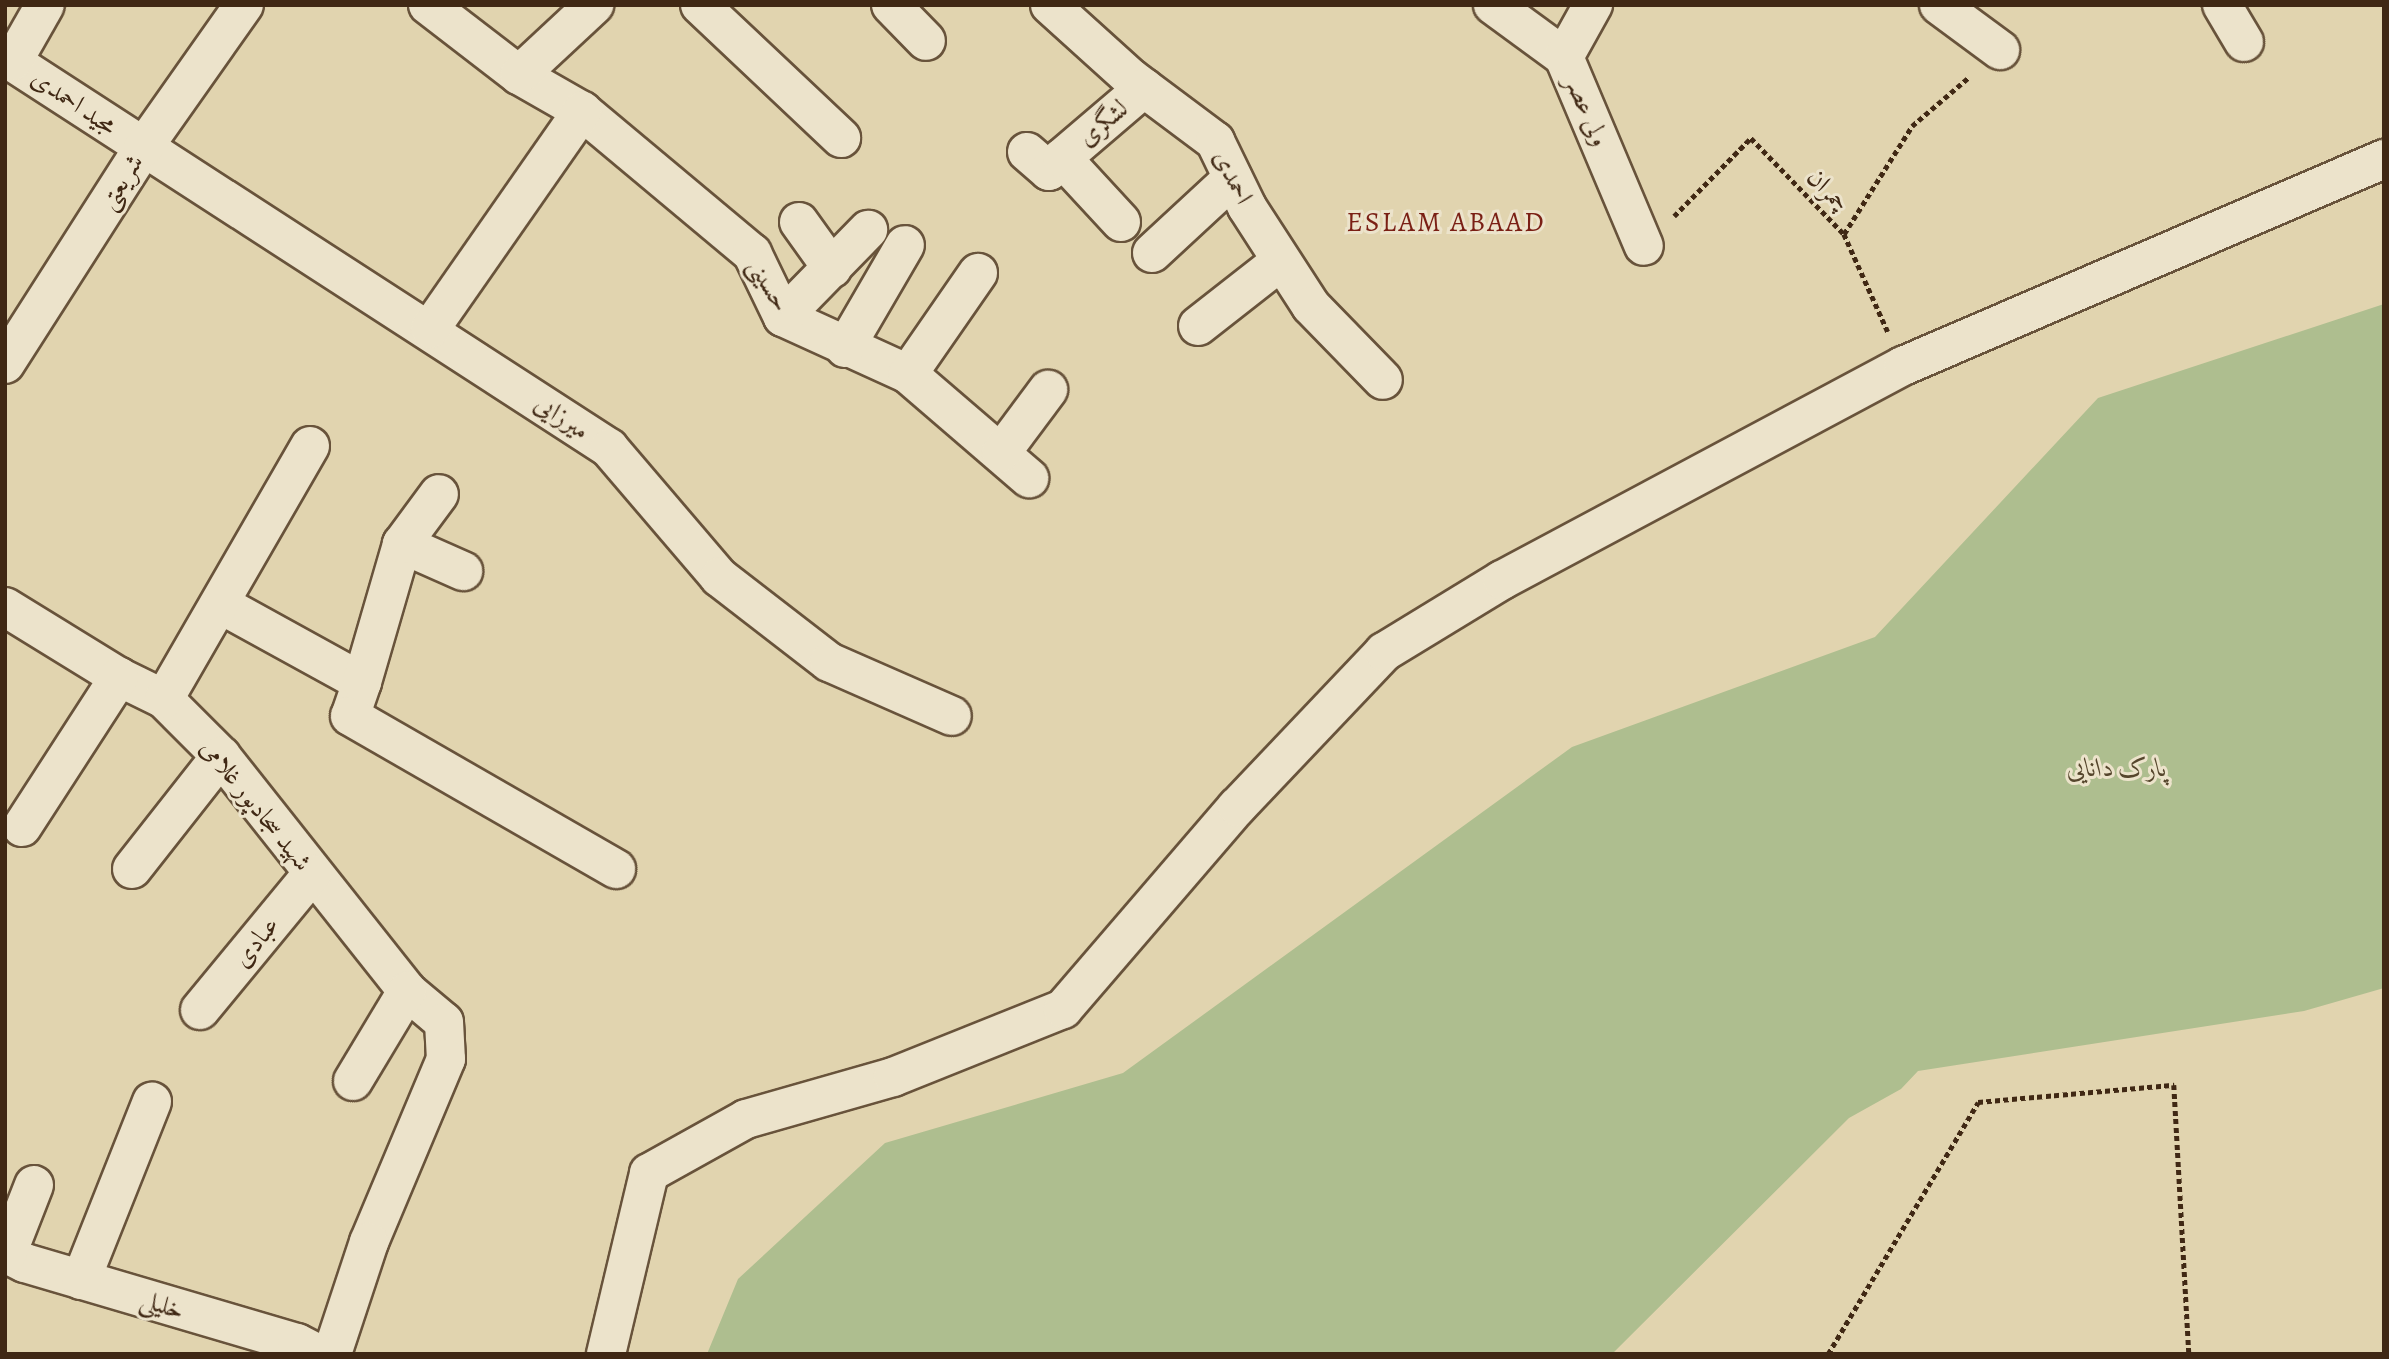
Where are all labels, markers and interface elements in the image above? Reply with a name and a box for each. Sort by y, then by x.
street label: مجید احمدی [25,62,123,142]
street label: ولی عصر [1558,71,1616,151]
street label: لشگری [1071,93,1135,153]
street label: احمدی [1206,145,1260,209]
street label: شریعتی [92,148,150,216]
street label: چمران [1800,162,1856,218]
district label: ESLAM ABAAD [1348,205,1544,239]
street label: حسینی [741,253,797,317]
street label: میرزایی [529,387,595,447]
street label: شهید سجادپور غلامی [193,733,319,877]
park label: پارک دانایی [2067,752,2167,784]
street label: عبادی [226,910,286,974]
street label: خلیلی [136,1284,188,1326]

